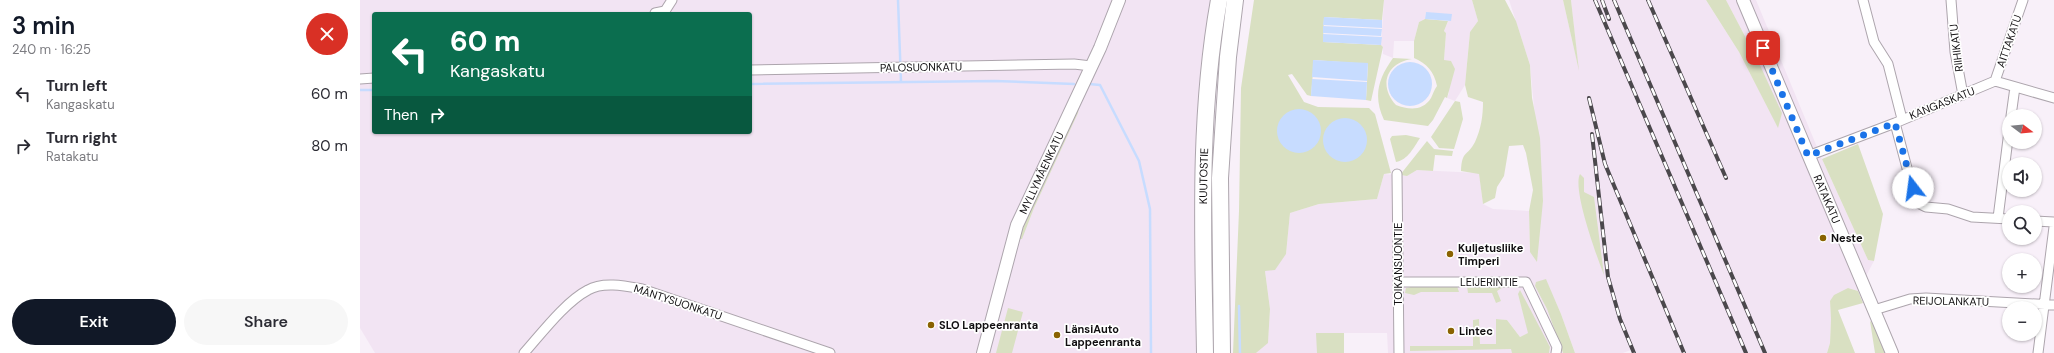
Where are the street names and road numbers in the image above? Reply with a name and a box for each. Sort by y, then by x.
street label: AITTAKATU [1993,13,2025,69]
street label: RIIHIKATU [1946,23,1966,73]
street label: PALOSUONKATU [880,59,962,75]
street label: KANGASKATU [1907,83,1977,123]
street label: MYLLYMÄENKATU [1016,130,1067,216]
street label: KUUTOSTIE [1196,148,1211,204]
street label: RATAKATU [1810,172,1844,226]
street label: TOIKANSUONTIE [1391,223,1405,305]
street label: LEIJERINTIE [1460,275,1518,289]
street label: MÄNTYSUONKATU [632,281,724,323]
street label: REIJOLANKATU [1913,293,1989,309]

